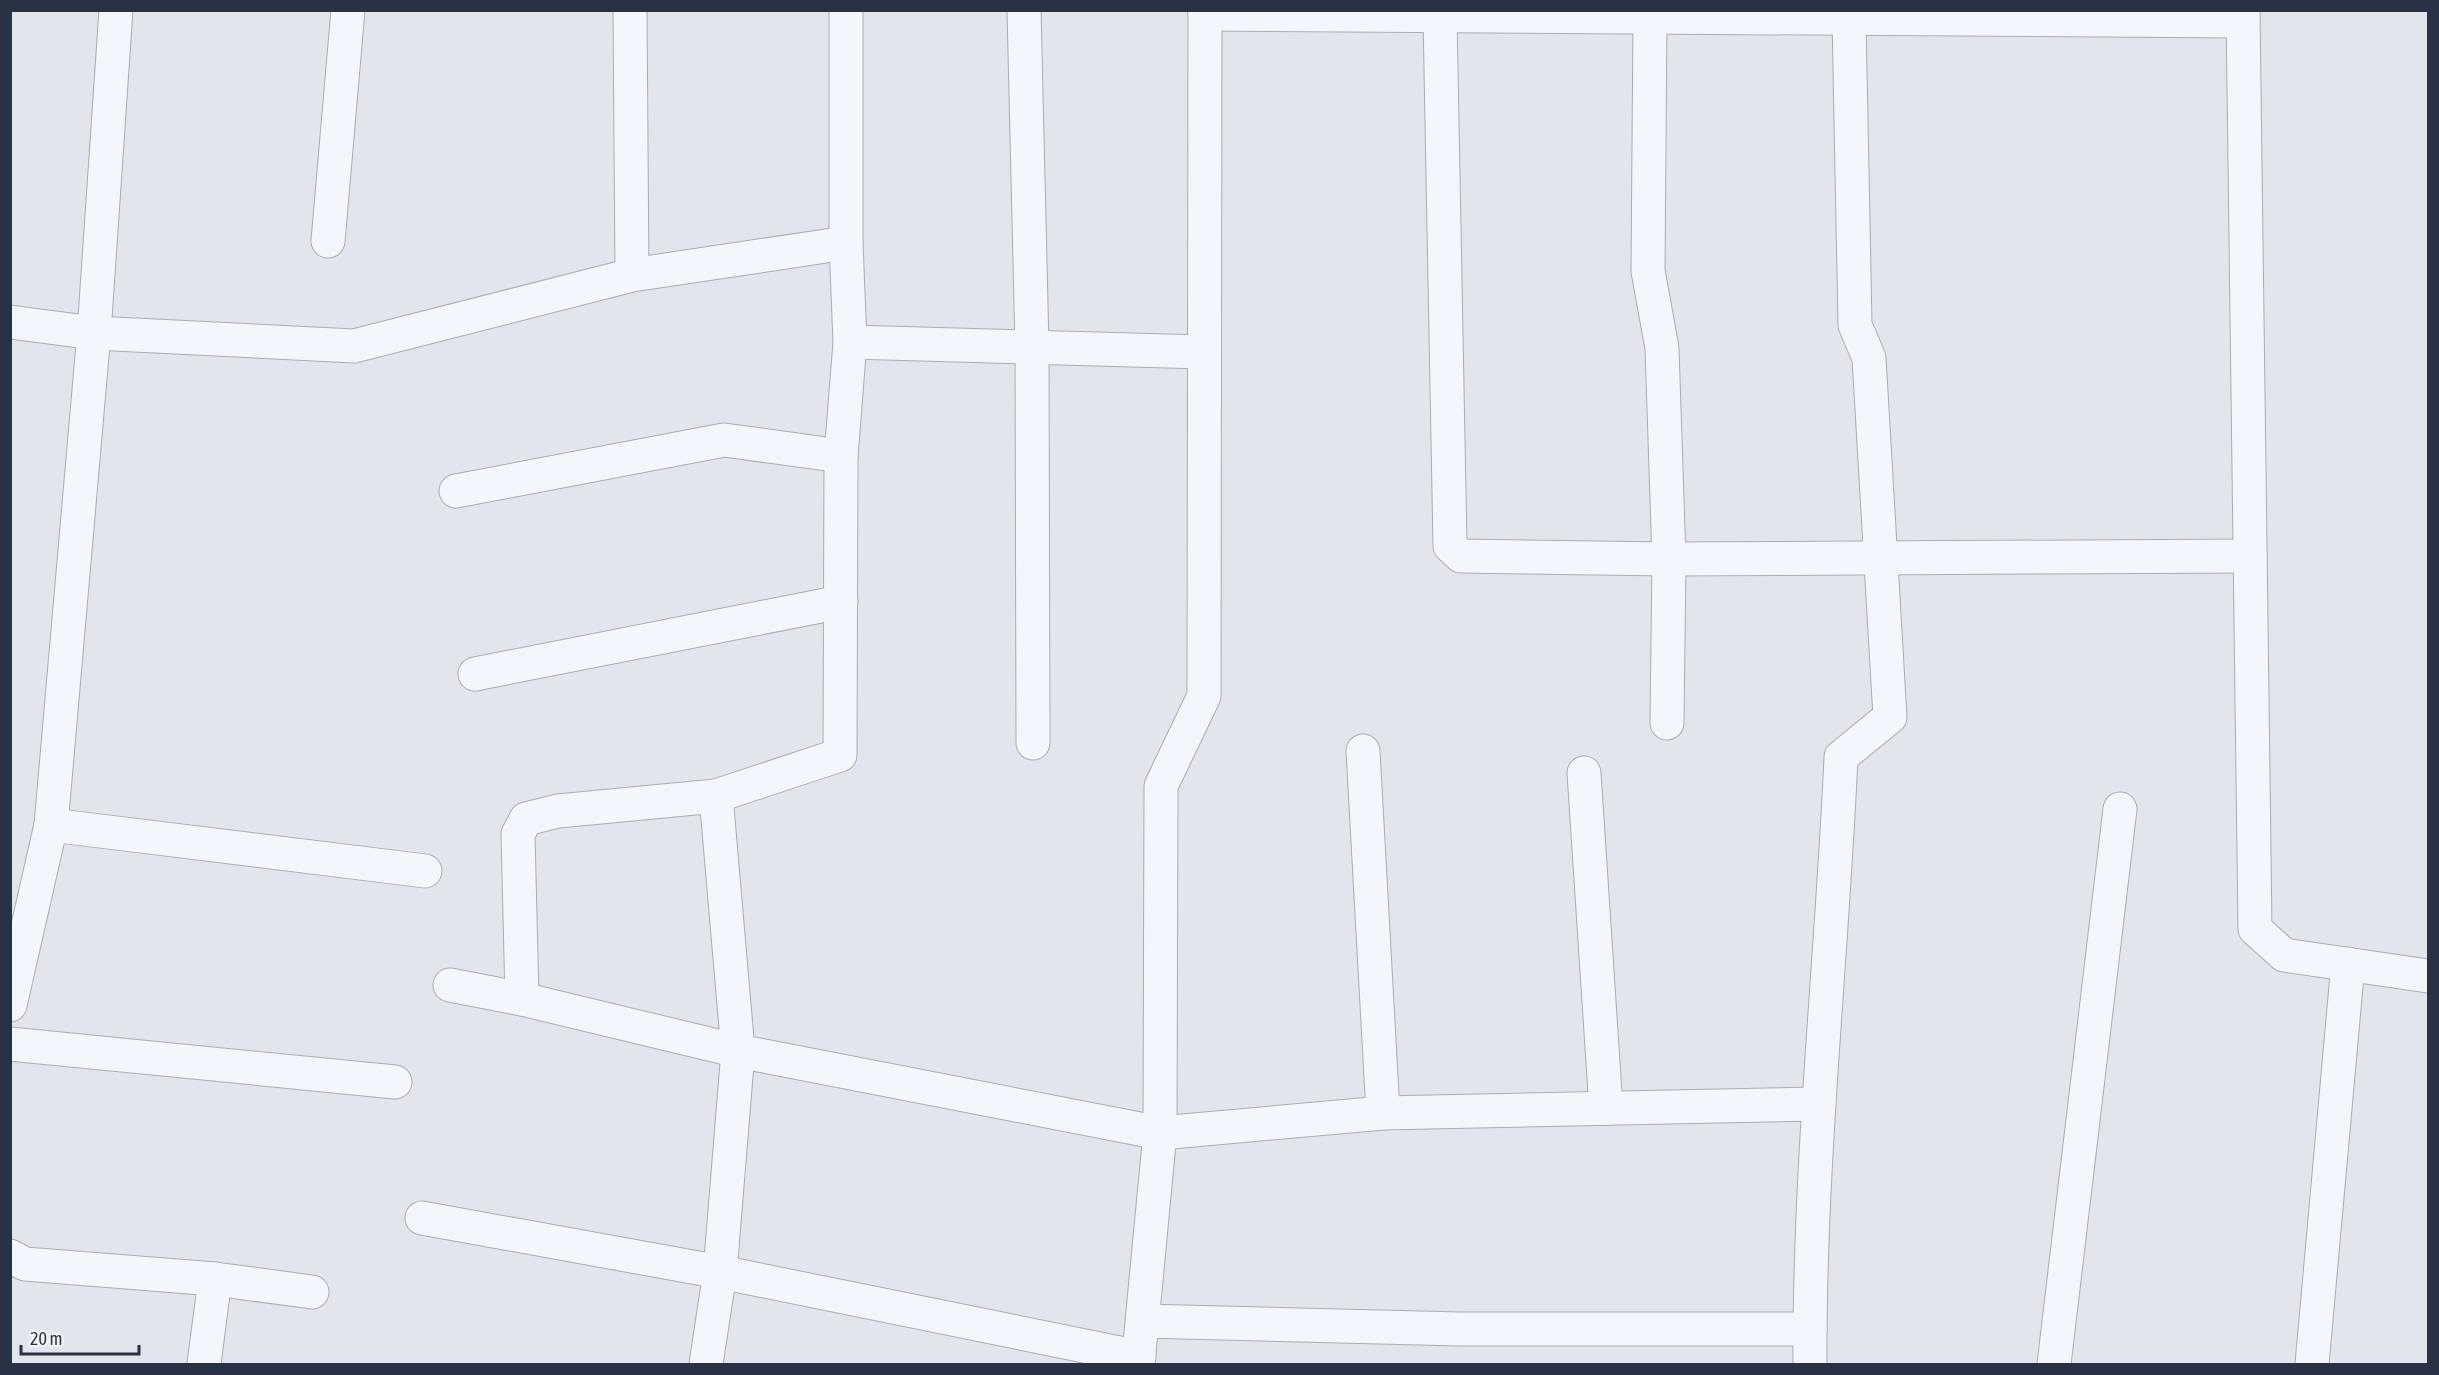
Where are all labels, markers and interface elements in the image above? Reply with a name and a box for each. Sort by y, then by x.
scale bar [21,1318,140,1356]
text: 20 m [30,1328,62,1349]

